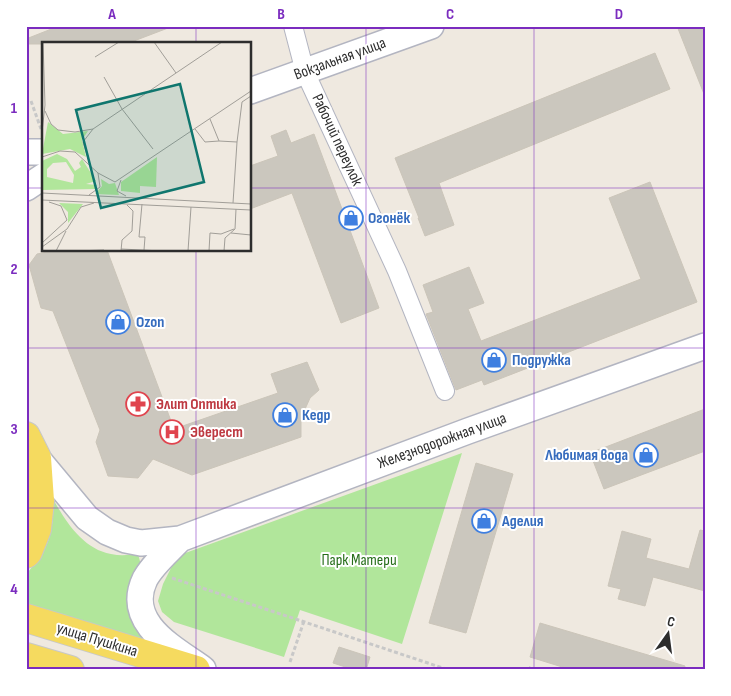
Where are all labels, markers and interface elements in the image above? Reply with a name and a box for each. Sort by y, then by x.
text: A [107,5,116,24]
text: B [277,5,285,24]
text: C [446,5,454,24]
text: D [615,5,623,24]
street label: Вокзальная улица [291,34,389,84]
inset map [42,42,251,251]
street label: Рабочий переулок [307,91,367,190]
text: 1 [11,99,18,118]
shop icon: Огонёк [338,205,364,231]
place label: Огонёк [368,209,410,228]
text: 2 [10,260,18,279]
shop icon: Ozon [105,309,131,335]
place label: Ozon [136,313,164,332]
shop icon: Подружка [481,347,507,373]
place label: Подружка [512,351,571,370]
pharmacy icon: Элит Оптика [125,391,151,417]
place label: Элит Оптика [156,395,236,414]
shop icon: Кедр [272,402,298,428]
place label: Кедр [302,406,330,425]
street label: Железнодорожная улица [375,409,509,473]
hospital icon: Эверест [159,419,185,445]
text: 3 [10,420,18,439]
place label: Эверест [190,423,243,442]
shop icon: Любимая вода [633,442,659,468]
place label: Любимая вода [544,446,628,465]
shop icon: Аделия [471,508,497,534]
place label: Аделия [501,512,543,531]
park label: Парк Матери [321,551,397,570]
text: 4 [10,580,18,599]
north arrow [644,608,694,658]
text: С [665,613,677,631]
street label: улица Пушкина [54,619,140,661]

